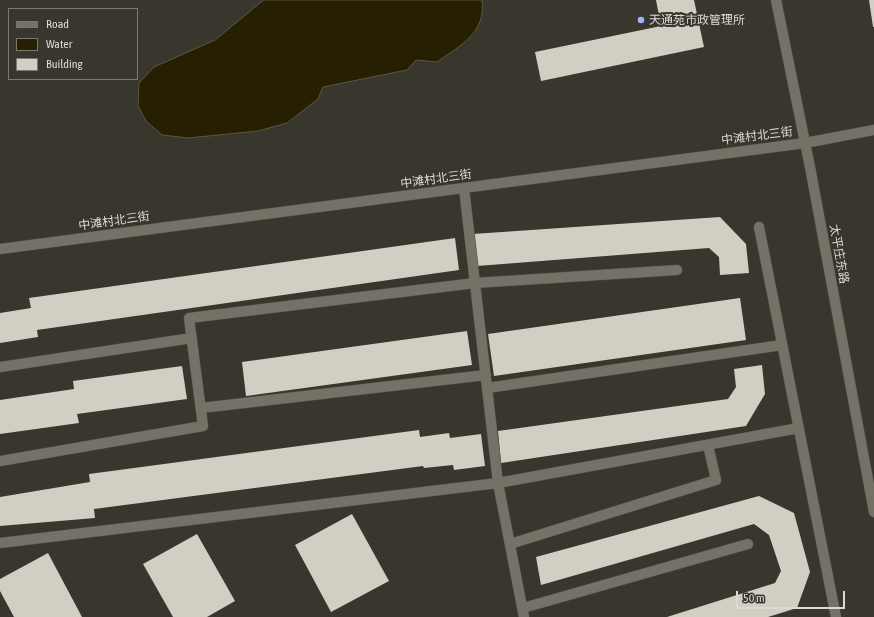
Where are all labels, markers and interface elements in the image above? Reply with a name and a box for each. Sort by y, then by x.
legend [8,8,138,80]
place label: 天通苑市政管理所 [649,13,745,27]
marker: 天通苑市政管理所 [636,15,646,25]
text: Road [46,17,69,31]
text: Water [46,37,72,51]
text: Building [46,57,83,71]
street label: 中滩村北三街 [720,124,794,148]
street label: 中滩村北三街 [399,167,473,191]
street label: 中滩村北三街 [77,209,151,233]
street label: 太平庄东路 [827,223,851,285]
scale bar [738,583,847,609]
text: 50 m [743,591,765,605]

